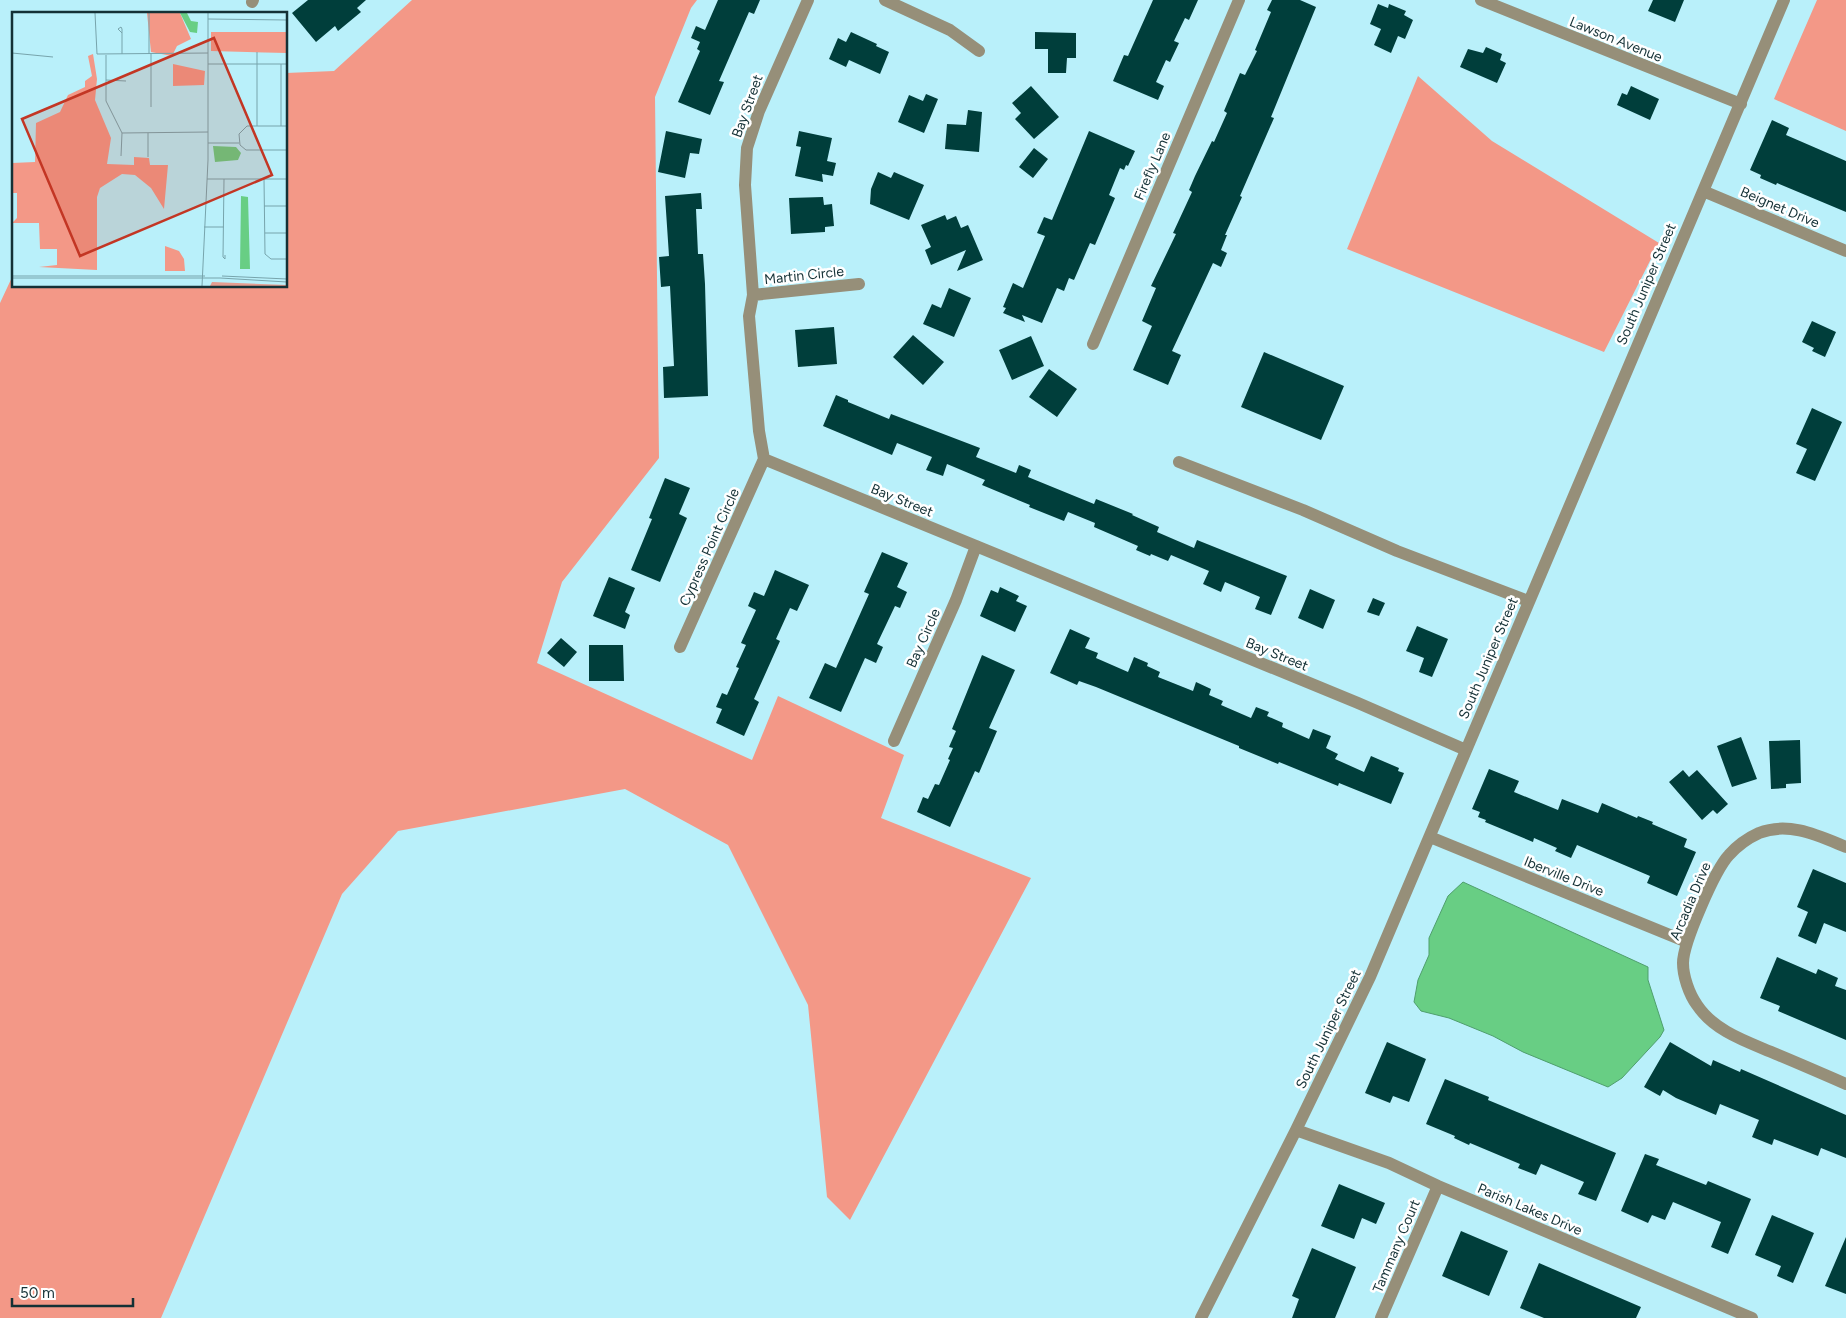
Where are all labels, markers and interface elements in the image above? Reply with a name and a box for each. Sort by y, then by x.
inset map [12,12,288,288]
street label: Lawson Avenue [1567,13,1665,66]
street label: Bay Street [728,72,767,140]
street label: Firefly Lane [1131,129,1175,203]
street label: Beignet Drive [1738,183,1822,232]
street label: South Juniper Street [1613,221,1680,348]
street label: Martin Circle [763,263,845,288]
street label: Bay Street [868,480,935,521]
street label: Cypress Point Circle [676,485,743,609]
street label: South Juniper Street [1455,595,1522,722]
street label: Bay Circle [903,606,944,670]
street label: Bay Street [1243,634,1310,675]
street label: Iberville Drive [1521,853,1607,900]
street label: Arcadia Drive [1666,859,1715,943]
street label: South Juniper Street [1292,967,1365,1092]
street label: Parish Lakes Drive [1475,1180,1585,1239]
street label: Tammany Court [1369,1197,1424,1295]
scale bar [12,1276,134,1308]
text: 50 m [20,1284,55,1302]

